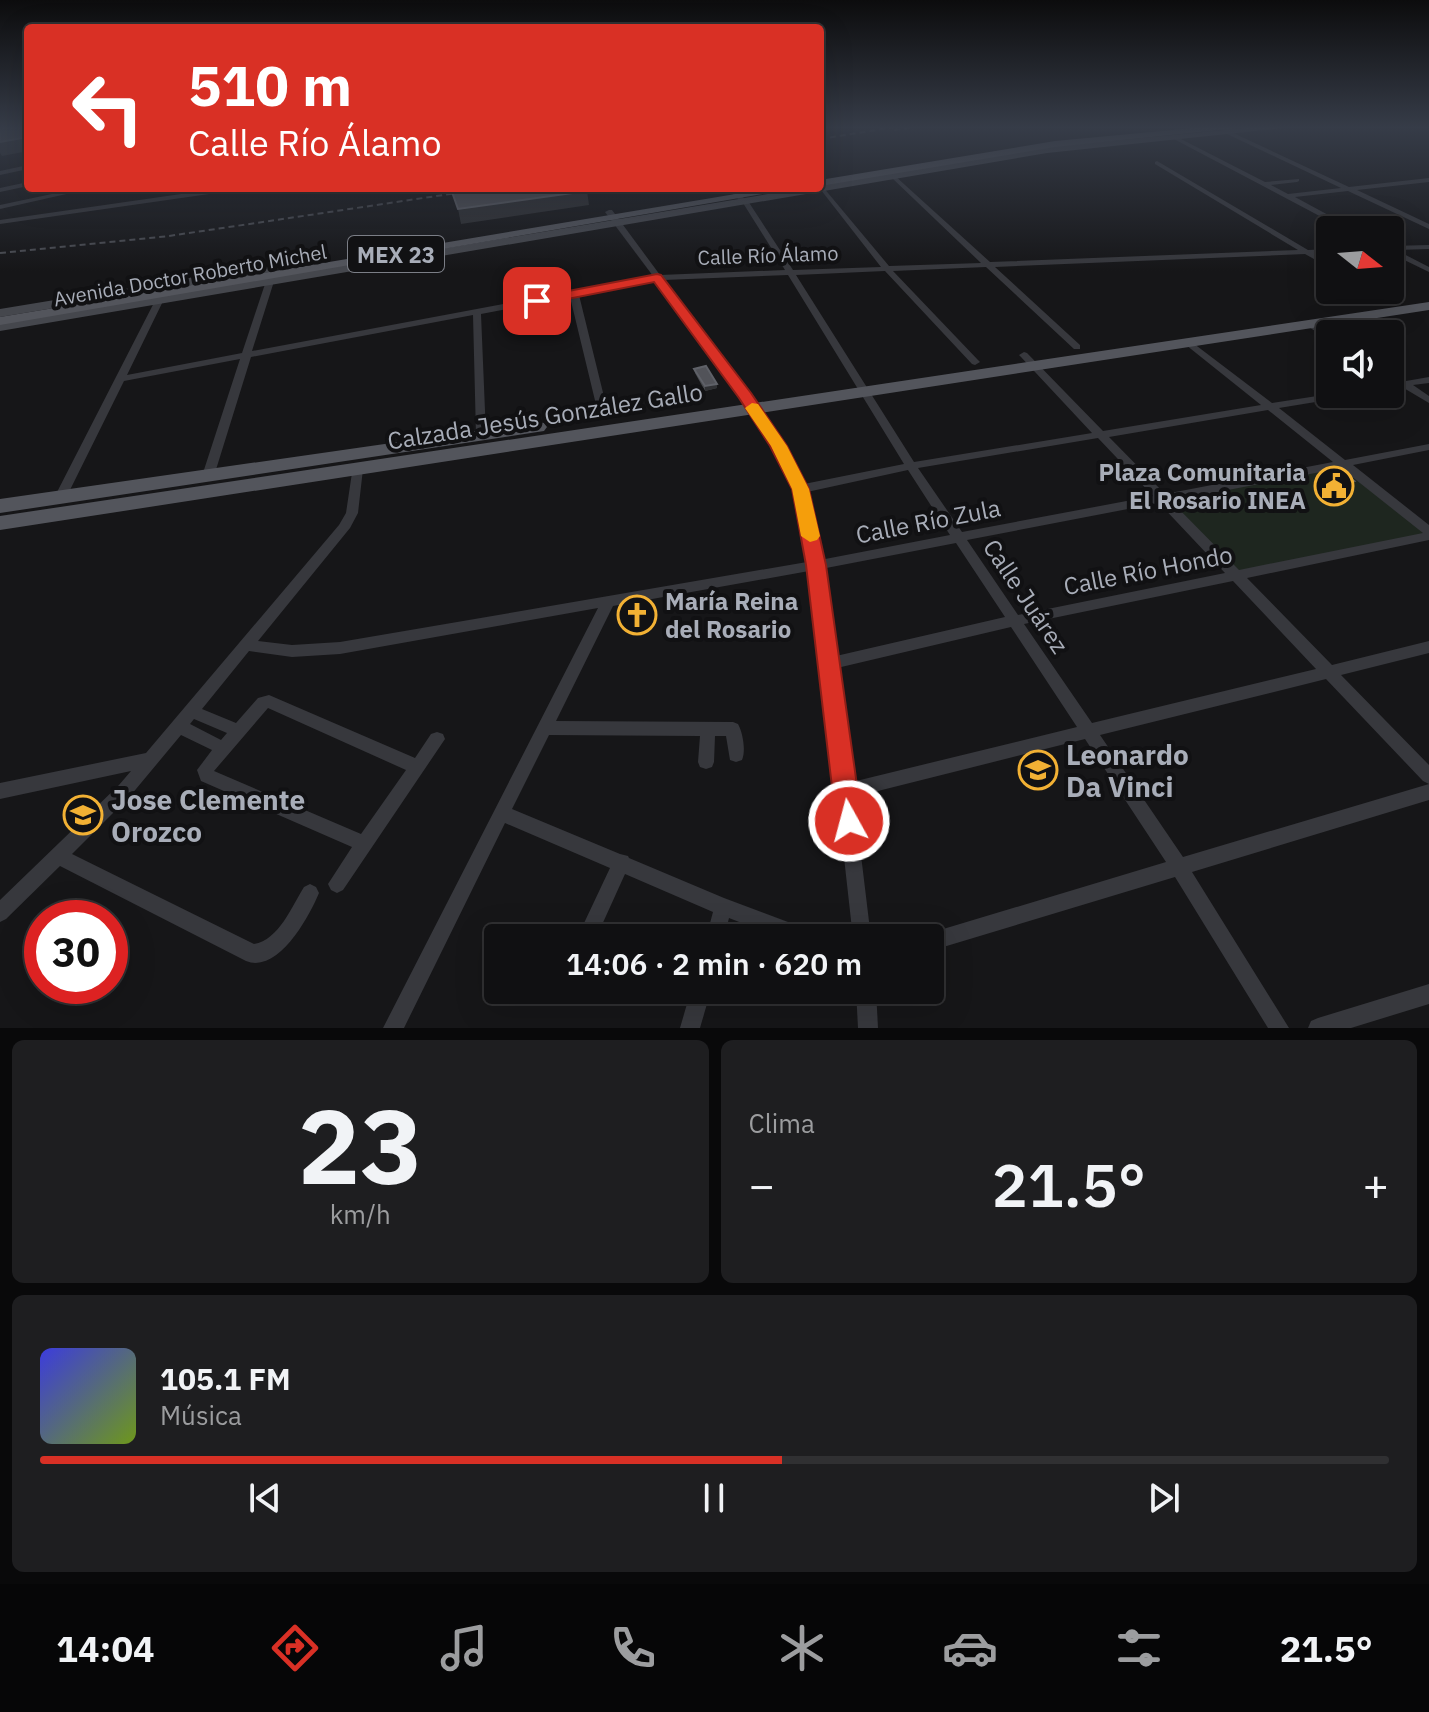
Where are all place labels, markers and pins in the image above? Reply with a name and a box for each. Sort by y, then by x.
pin [503,267,571,335]
place label: Plaza Comunitaria El Rosario INEA [1098,456,1306,516]
public building icon: Plaza Comunitaria El Rosario INEA [1313,465,1355,507]
place label: María Reina del Rosario [665,585,798,645]
church icon: María Reina del Rosario [616,594,658,636]
place label: Leonardo Da Vinci [1066,736,1189,805]
school or university icon: Leonardo Da Vinci [1017,749,1059,791]
place label: Jose Clemente Orozco [111,781,305,850]
school or university icon: Jose Clemente Orozco [62,794,104,836]

